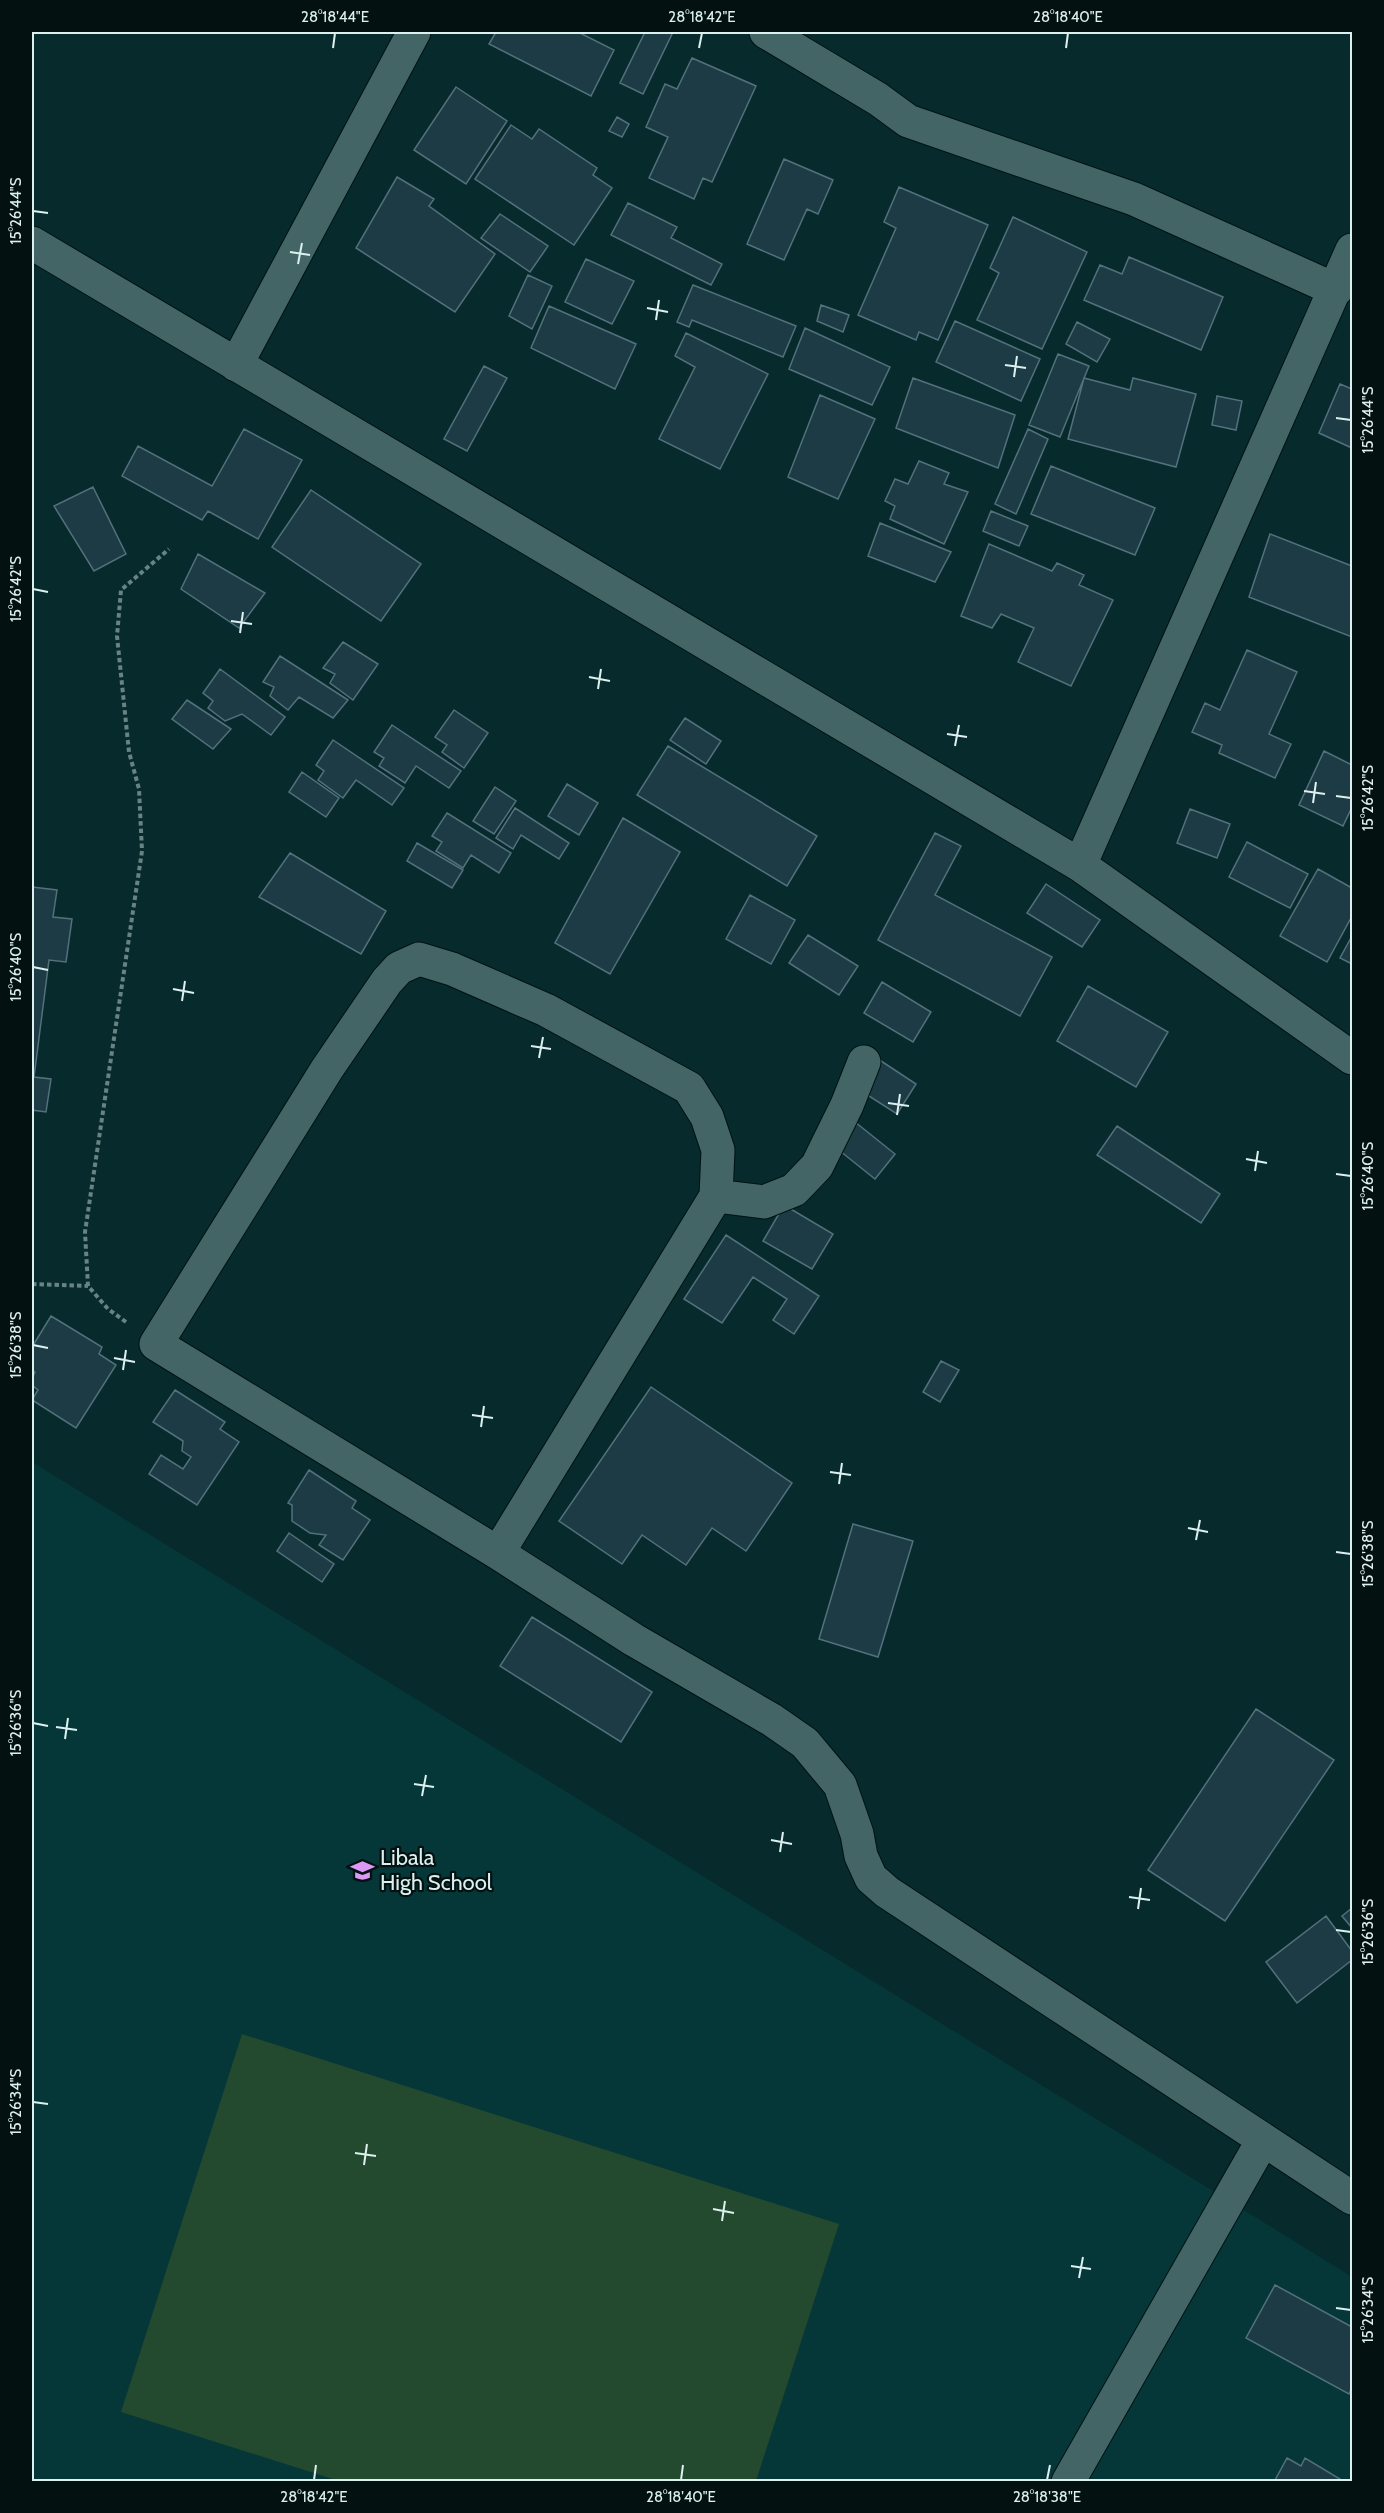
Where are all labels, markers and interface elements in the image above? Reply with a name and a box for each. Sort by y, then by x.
text: 28°18'44"E [301,8,369,26]
text: 28°18'42"E [668,8,736,26]
text: 28°18'40"E [1033,8,1103,26]
text: 15°26'44"S [7,177,25,244]
text: 15°26'44"S [1359,386,1377,453]
text: 15°26'42"S [7,556,25,622]
text: 15°26'42"S [1359,765,1377,831]
text: 15°26'40"S [7,932,25,1001]
text: 15°26'40"S [1359,1141,1377,1210]
text: 15°26'38"S [7,1311,25,1379]
text: 15°26'38"S [1359,1520,1377,1588]
text: 15°26'36"S [7,1689,25,1756]
place label: Libala High School [380,1844,493,1896]
school or university icon: Libala High School [349,1857,375,1883]
text: 15°26'36"S [1359,1898,1377,1965]
text: 15°26'34"S [7,2069,25,2135]
text: 15°26'34"S [1359,2277,1377,2343]
text: 28°18'42"E [280,2488,348,2506]
text: 28°18'40"E [646,2488,716,2506]
text: 28°18'38"E [1013,2488,1081,2506]

